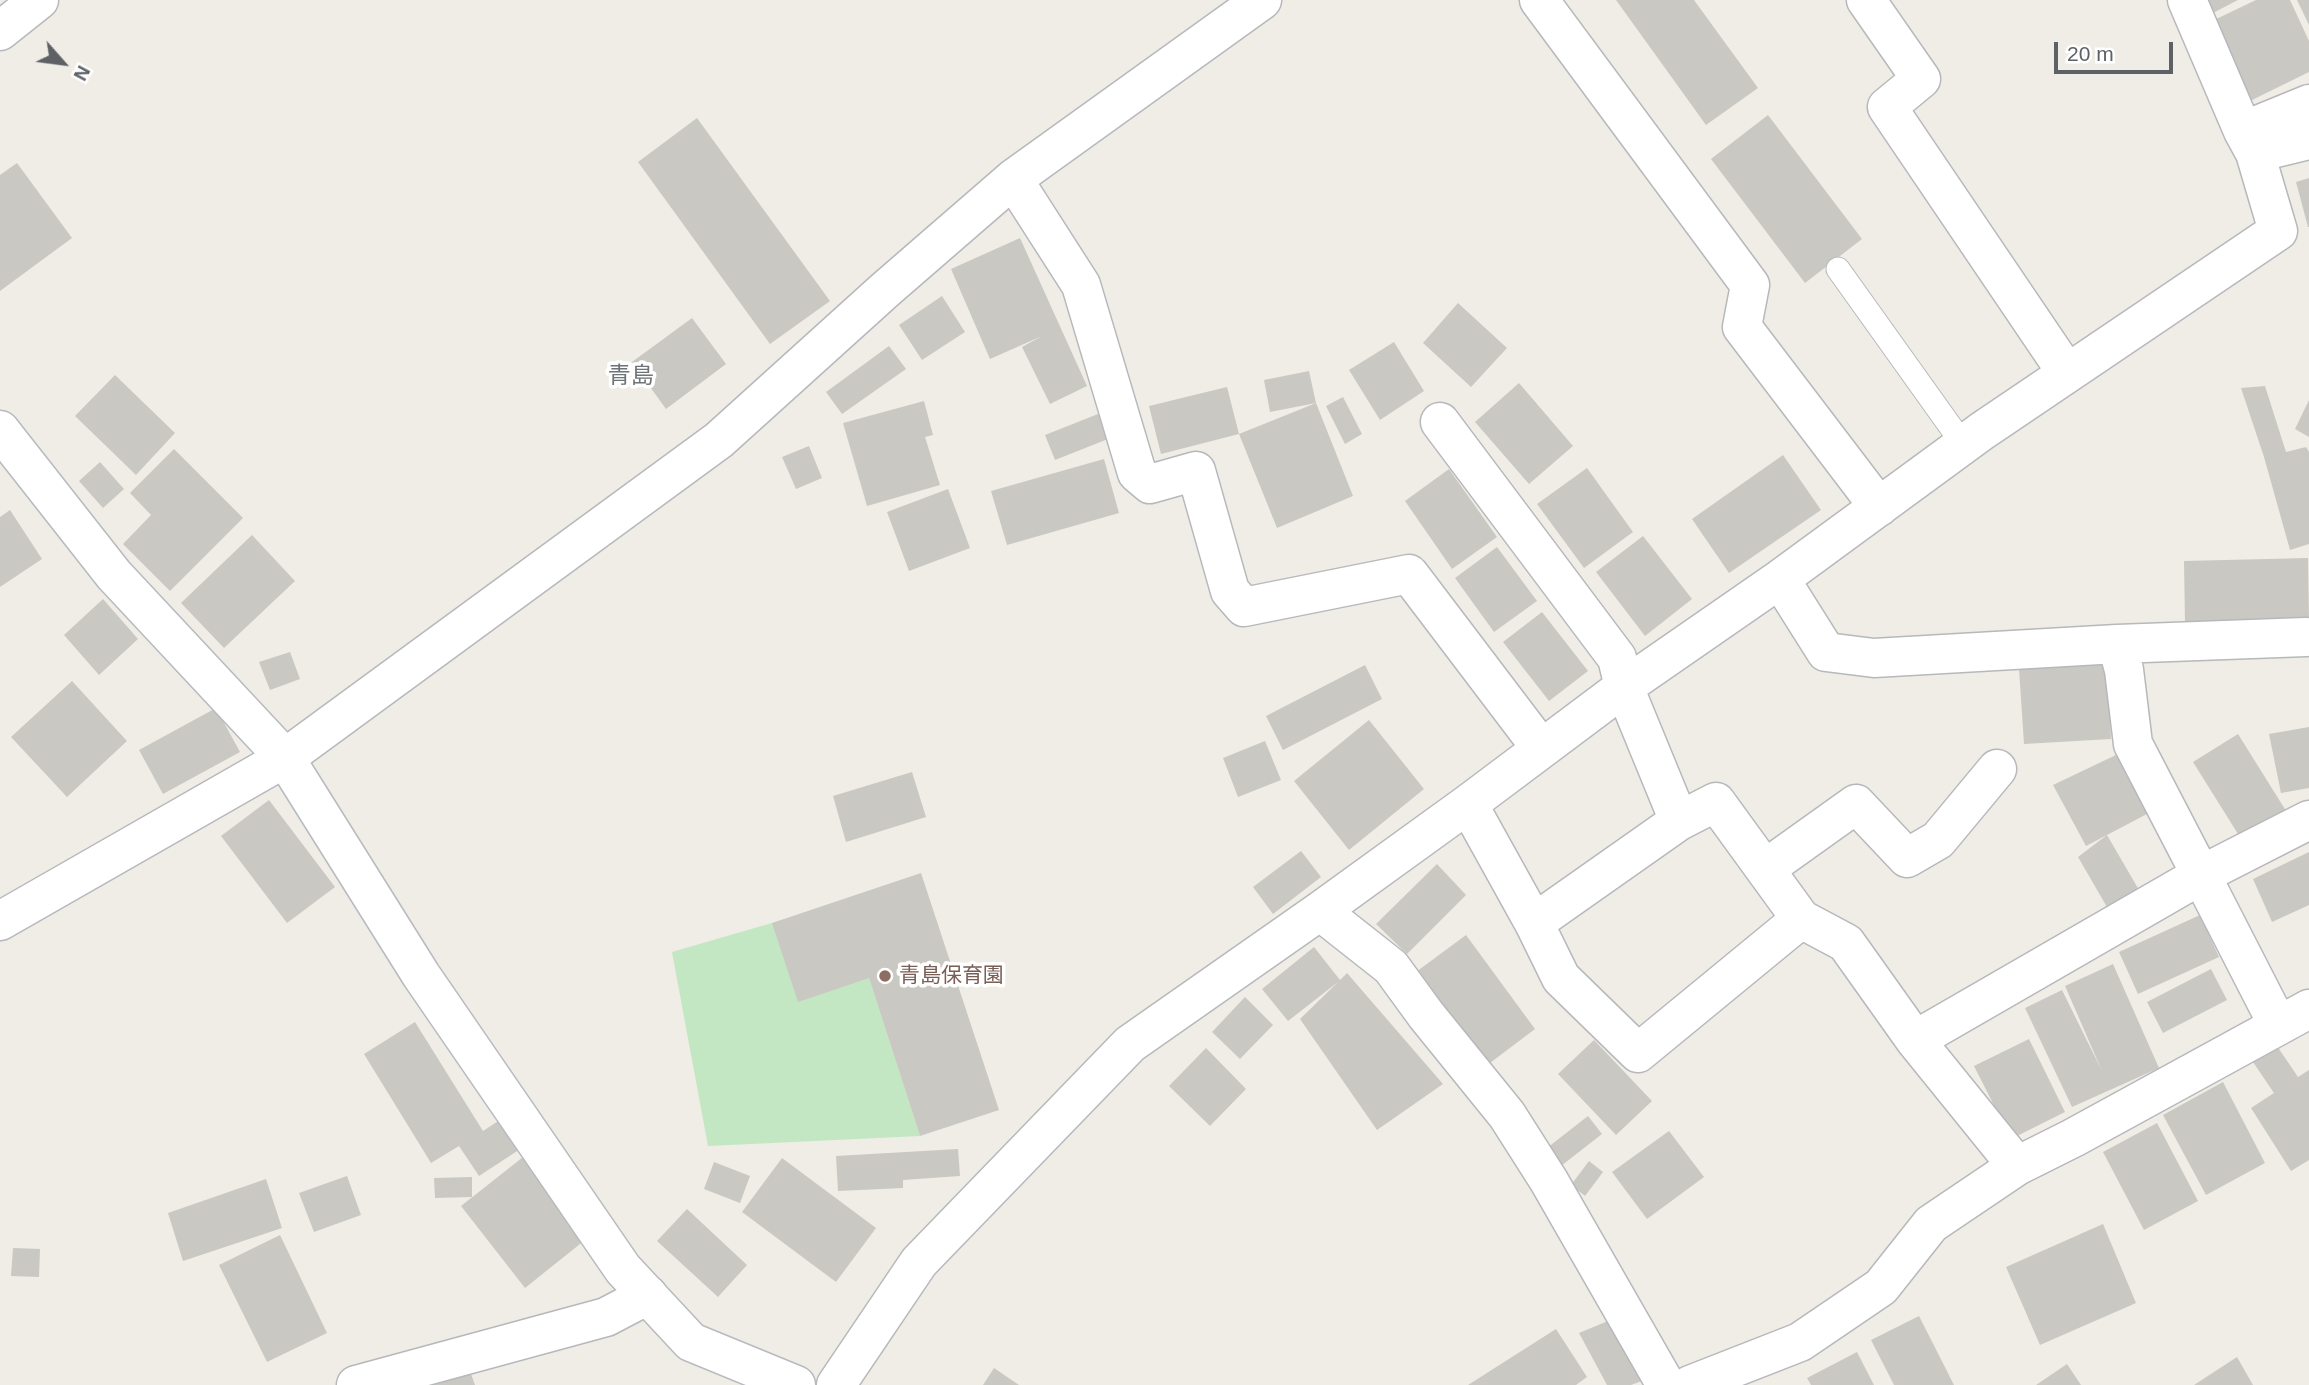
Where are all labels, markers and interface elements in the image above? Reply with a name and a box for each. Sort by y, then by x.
north arrow [28,28,98,98]
scale bar [2057,28,2176,72]
text: 20 m [2067,42,2114,65]
text: N [69,62,94,84]
district label: 青島 [608,363,654,391]
place label: 青島保育園 [899,963,1004,989]
marker: 青島保育園 [877,968,893,984]

